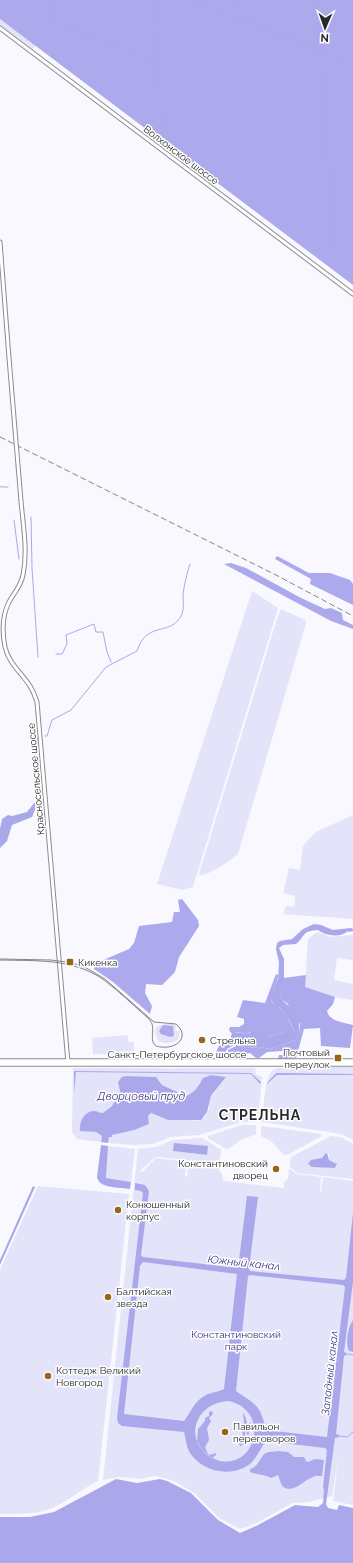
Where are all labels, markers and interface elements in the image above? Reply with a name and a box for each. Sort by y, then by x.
north arrow [305,8,345,48]
text: N [320,31,329,44]
street label: Волхонское шоссе [142,123,221,187]
street label: Красносельское шоссе [26,722,46,836]
marker: Кикенка [65,957,75,967]
place label: Кикенка [78,957,118,968]
marker: Стрельна [197,1035,207,1045]
place label: Стрельна [210,1035,256,1046]
place label: Почтовый переулок [283,1047,330,1070]
street label: Санкт-Петербургское шоссе [108,1049,247,1060]
marker: Почтовый переулок [333,1053,343,1063]
water label: Дворцовый пруд [96,1090,185,1103]
district label: СТРЕЛЬНА [219,1107,301,1123]
place label: Константиновский дворец [178,1158,268,1181]
marker: Константиновский дворец [271,1164,281,1174]
place label: Конюшенный корпус [126,1199,190,1222]
marker: Конюшенный корпус [113,1205,123,1215]
water label: Южный канал [207,1253,281,1273]
place label: Балтийская звезда [116,1286,172,1309]
marker: Балтийская звезда [103,1292,113,1302]
park label: Константиновский парк [191,1329,281,1352]
water label: Западный канал [319,1330,341,1416]
place label: Коттедж Великий Новгород [56,1365,141,1388]
marker: Коттедж Великий Новгород [43,1371,53,1381]
place label: Павильон переговоров [233,1421,295,1444]
marker: Павильон переговоров [220,1427,230,1437]

